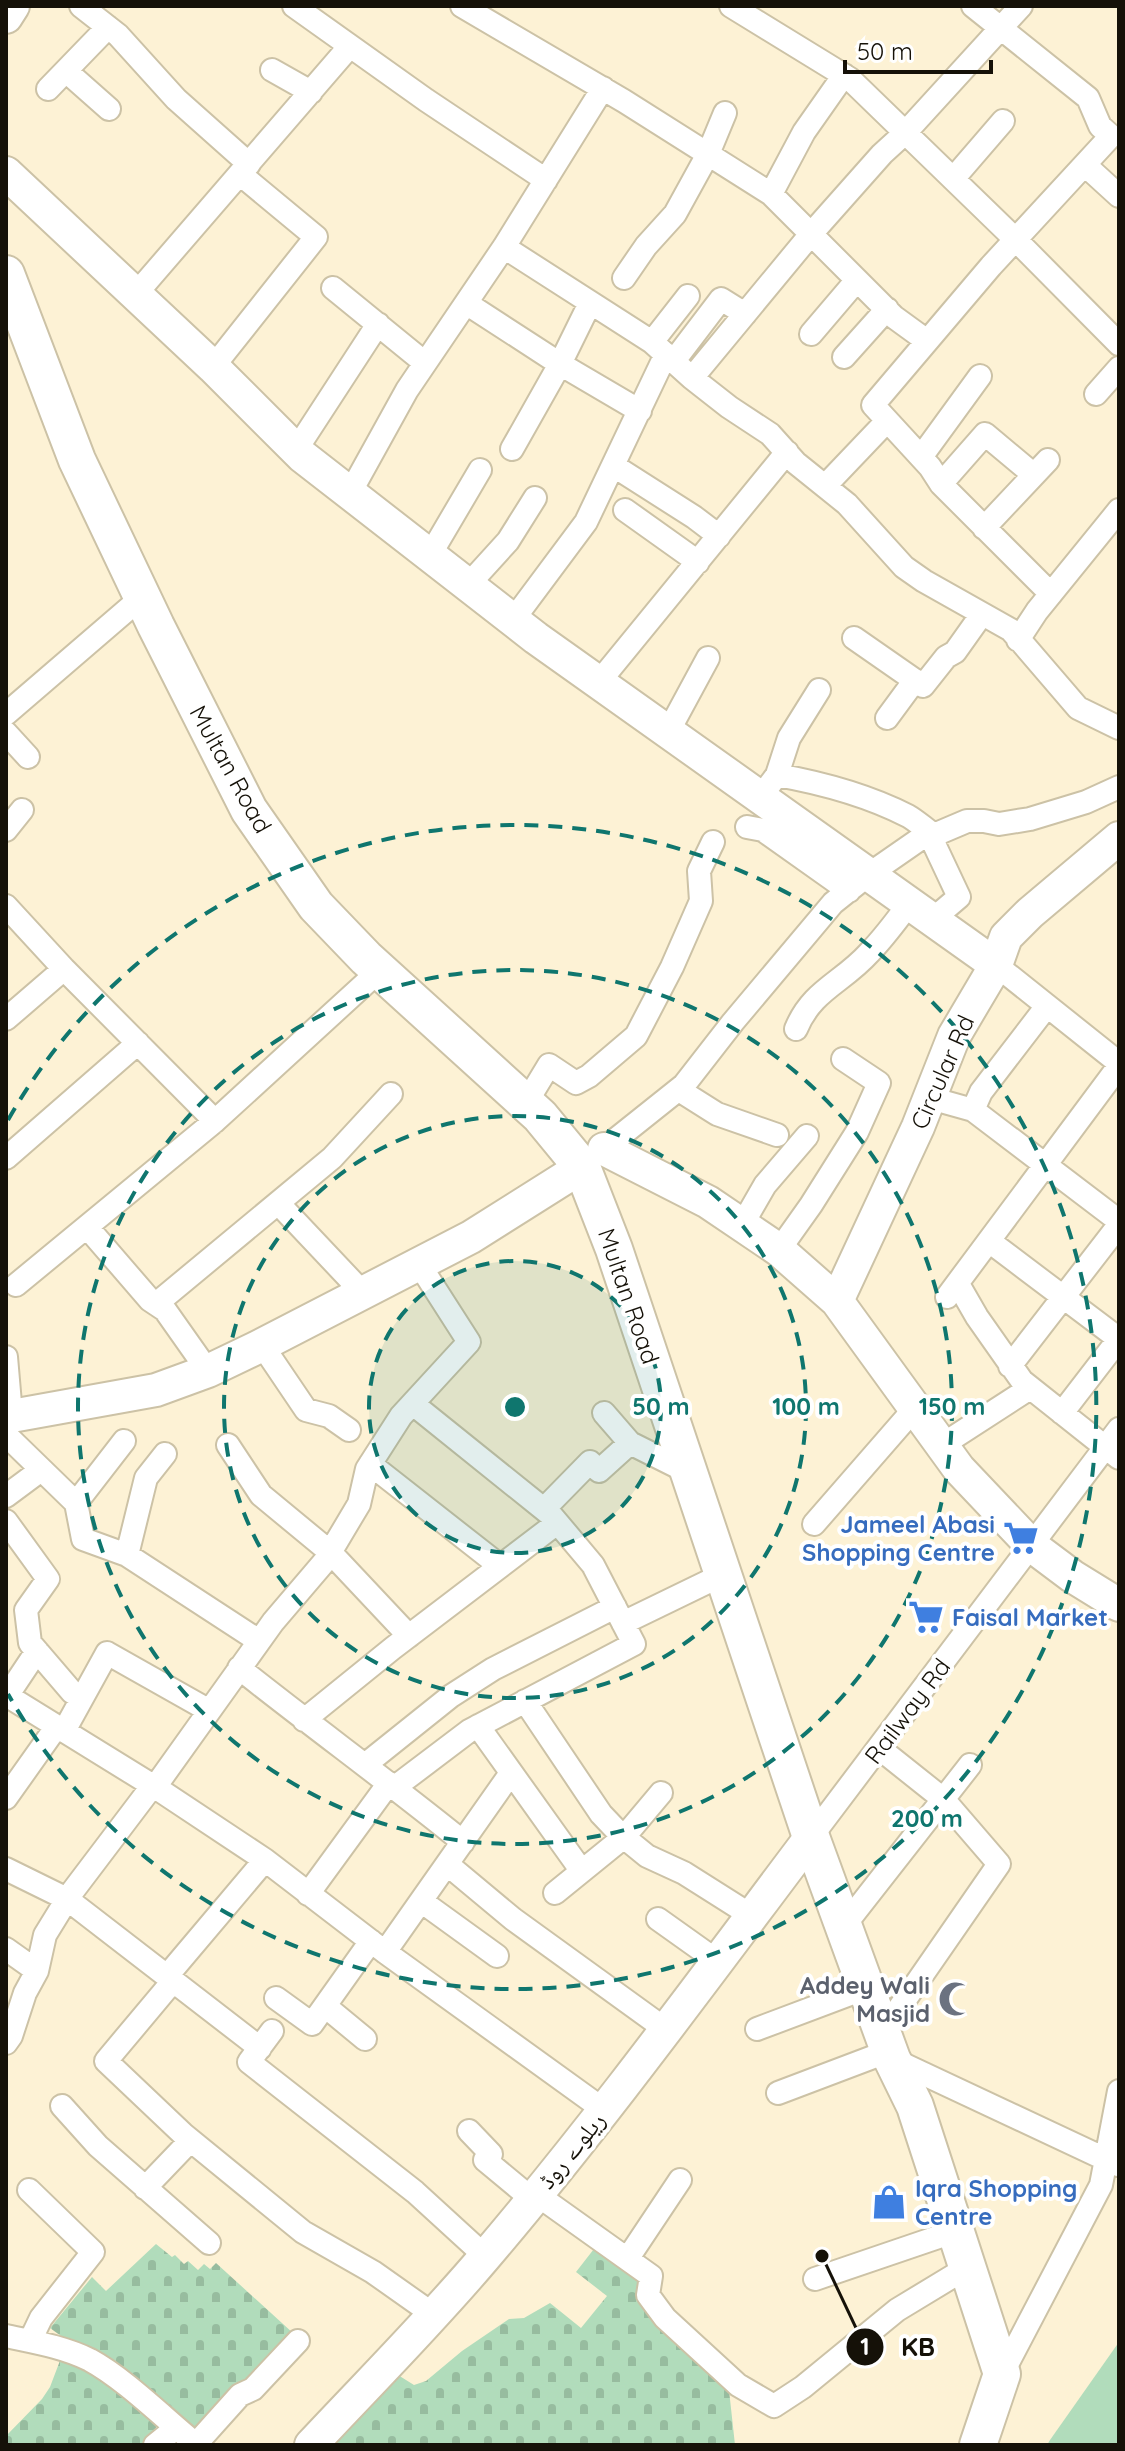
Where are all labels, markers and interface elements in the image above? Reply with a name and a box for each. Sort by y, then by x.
scale bar [845,24,991,74]
text: 50 m [857,36,913,66]
street label: Multan Road [184,700,278,838]
street label: Circular Rd [903,1010,981,1134]
street label: Multan Road [592,1224,666,1368]
text: 50 m [632,1391,690,1421]
text: 100 m [772,1391,840,1421]
text: 150 m [919,1391,985,1421]
centre of rings [501,1393,529,1421]
place label: Jameel Abasi Shopping Centre [802,1509,995,1567]
supermarket icon: Jameel Abasi Shopping Centre [1002,1519,1040,1557]
supermarket icon: Faisal Market [907,1598,945,1636]
place label: Faisal Market [952,1602,1108,1632]
street label: Railway Rd [858,1652,956,1770]
text: 200 m [891,1803,963,1833]
place label: Addey Wali Masjid [800,1970,930,2028]
mosque icon: Addey Wali Masjid [937,1980,975,2018]
street label: ریلوے روڈ [531,2106,611,2194]
place label: Iqra Shopping Centre [915,2173,1077,2231]
shop icon: Iqra Shopping Centre [870,2183,908,2221]
callout: KB [845,2322,951,2372]
text: KB [901,2330,935,2363]
text: 1 [860,2331,870,2361]

